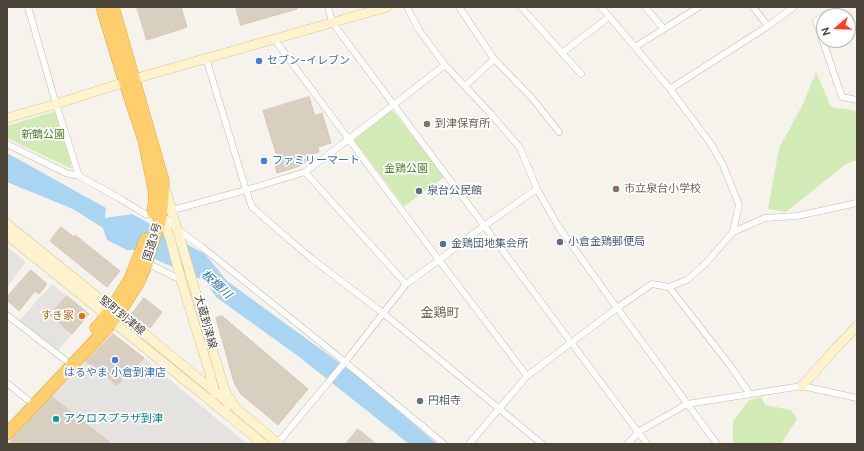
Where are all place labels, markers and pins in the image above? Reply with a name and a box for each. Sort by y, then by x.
place label: セブン-イレブン [267,54,350,68]
marker: セブン-イレブン [254,56,264,66]
place label: 到津保育所 [435,117,490,131]
marker: 到津保育所 [422,119,432,129]
place label: ファミリーマート [272,154,360,168]
marker: ファミリーマート [259,156,269,166]
place label: 市立泉台小学校 [624,182,701,196]
place label: 泉台公民館 [427,184,482,198]
marker: 市立泉台小学校 [611,184,621,194]
marker: 泉台公民館 [414,186,424,196]
place label: 小倉金鶏郵便局 [568,235,645,249]
place label: 金鶏団地集会所 [451,237,528,251]
marker: 小倉金鶏郵便局 [555,237,565,247]
marker: 金鶏団地集会所 [438,239,448,249]
place label: すき家 [41,309,74,323]
marker: すき家 [77,311,87,321]
marker: はるやま 小倉到津店 [110,355,120,365]
place label: はるやま 小倉到津店 [64,366,166,380]
place label: 円相寺 [428,394,461,408]
marker: 円相寺 [415,396,425,406]
place label: アクロスプラザ到津 [64,412,163,426]
marker: アクロスプラザ到津 [51,414,61,424]

